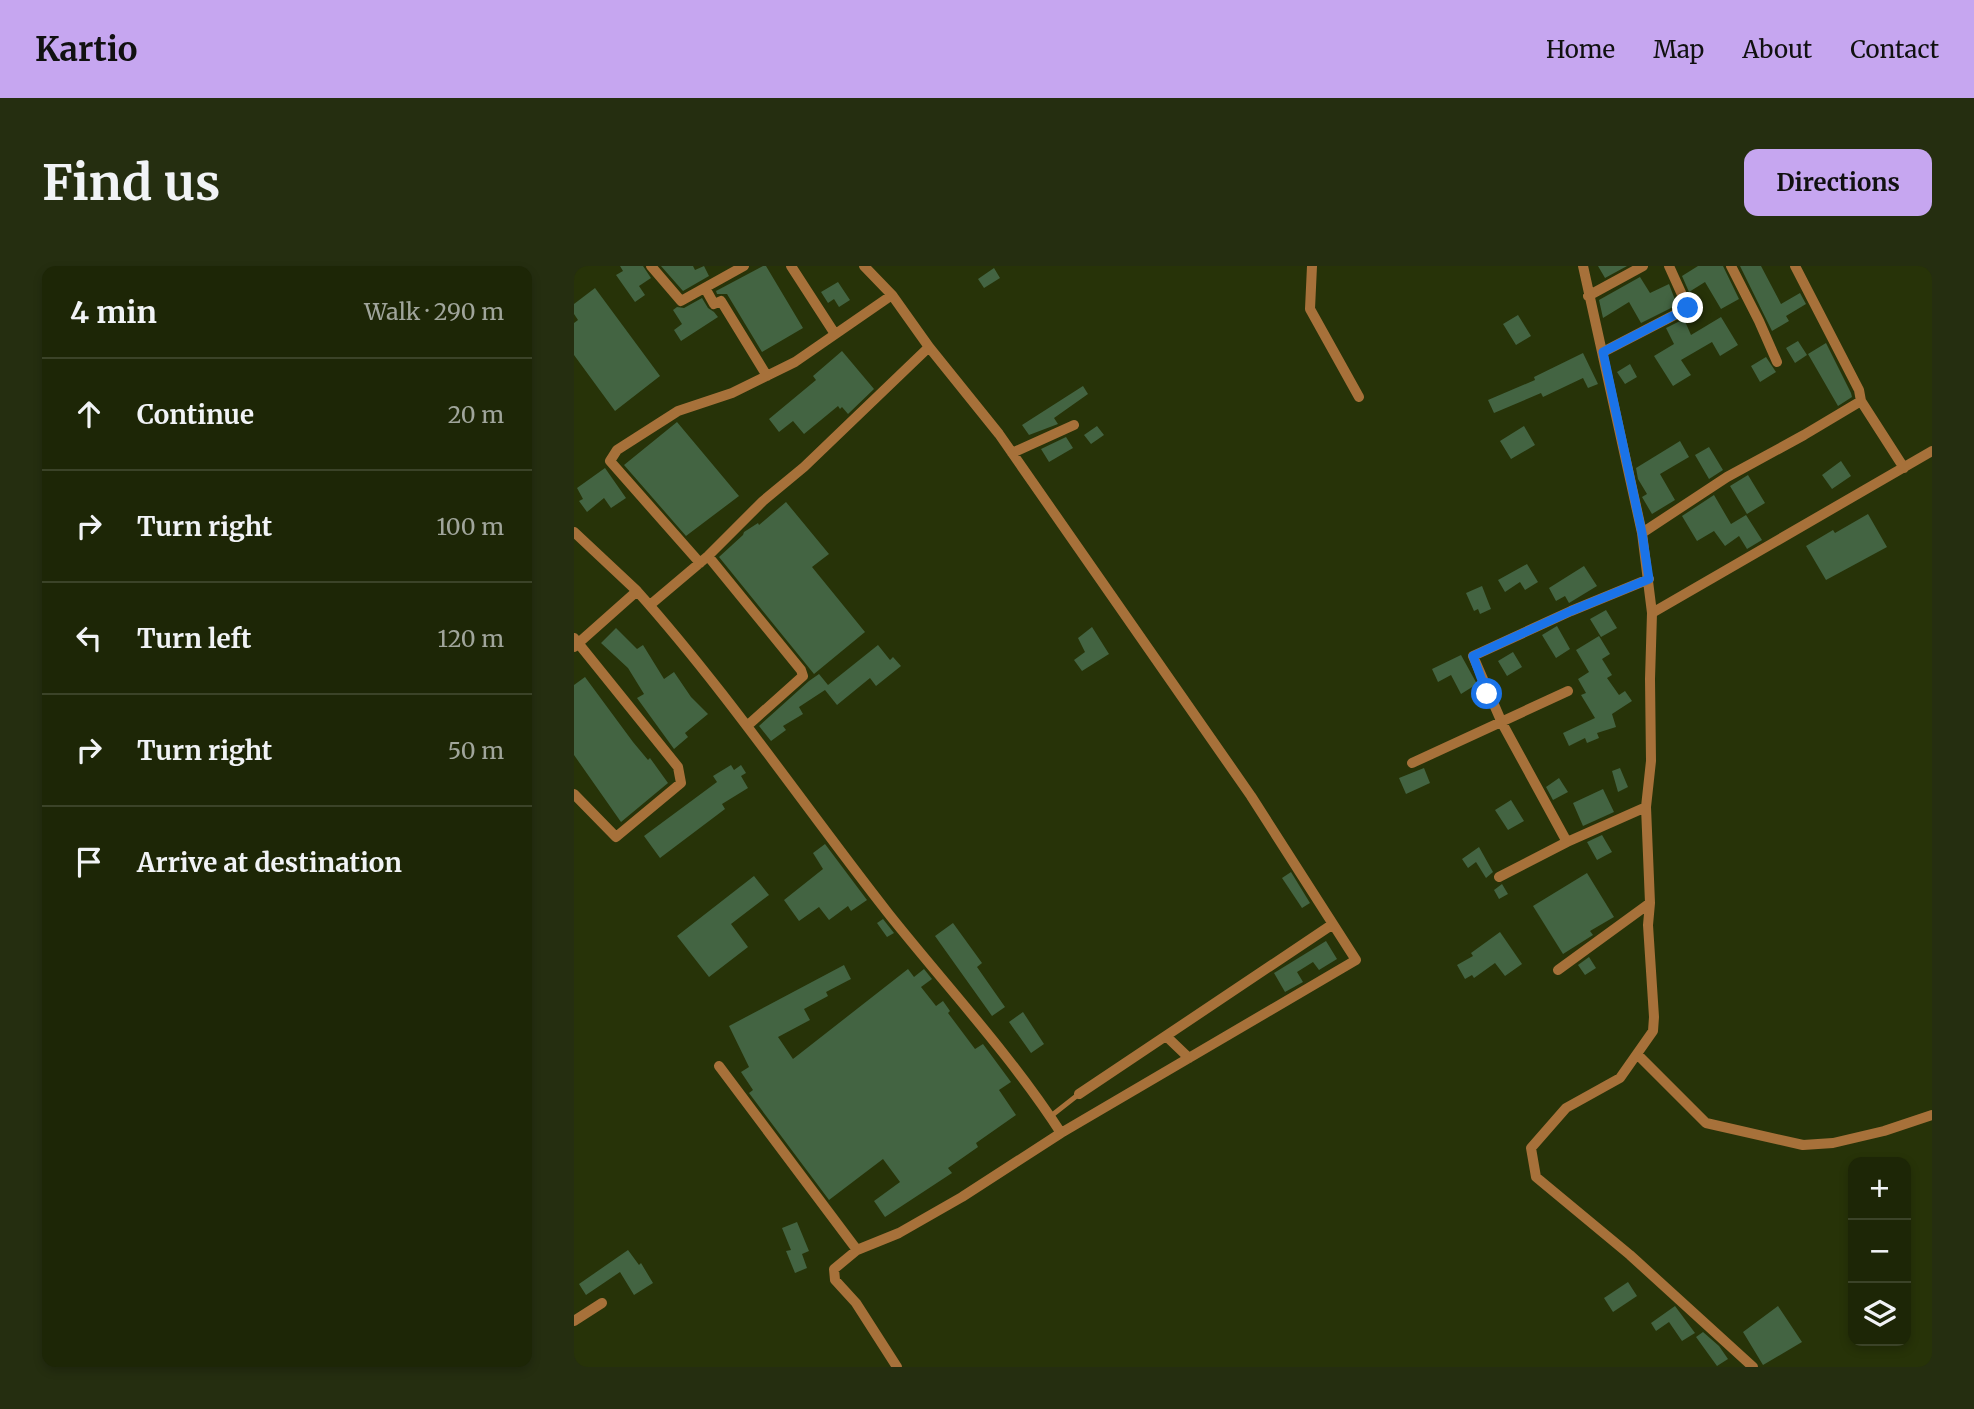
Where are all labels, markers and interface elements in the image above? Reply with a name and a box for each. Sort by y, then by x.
text: Kartio [35,29,138,70]
text: Home [1546,34,1615,65]
text: Map [1653,34,1704,65]
text: About [1742,34,1812,65]
text: Contact [1850,34,1939,65]
button: Directions [1744,149,1932,216]
text: Find us [42,152,220,213]
route end [1672,292,1703,323]
text: 4 min [70,293,157,331]
text: Walk · 290 m [364,297,504,326]
icon: ahead [70,395,108,433]
text: Continue [137,398,254,431]
text: 20 m [448,400,504,429]
icon: right [70,507,108,545]
text: Turn right [137,510,272,543]
text: 100 m [436,512,504,541]
icon: left [70,619,108,657]
text: Turn left [137,622,251,655]
text: 120 m [438,624,504,653]
route start [1471,678,1502,709]
icon: right [70,731,108,769]
text: Turn right [137,734,272,767]
text: 50 m [448,736,504,765]
icon: arrive [70,843,108,881]
text: Arrive at destination [137,846,402,879]
map controls [1848,1157,1911,1346]
button: + [1848,1157,1911,1220]
button: − [1848,1220,1911,1283]
button: layers [1848,1283,1911,1346]

